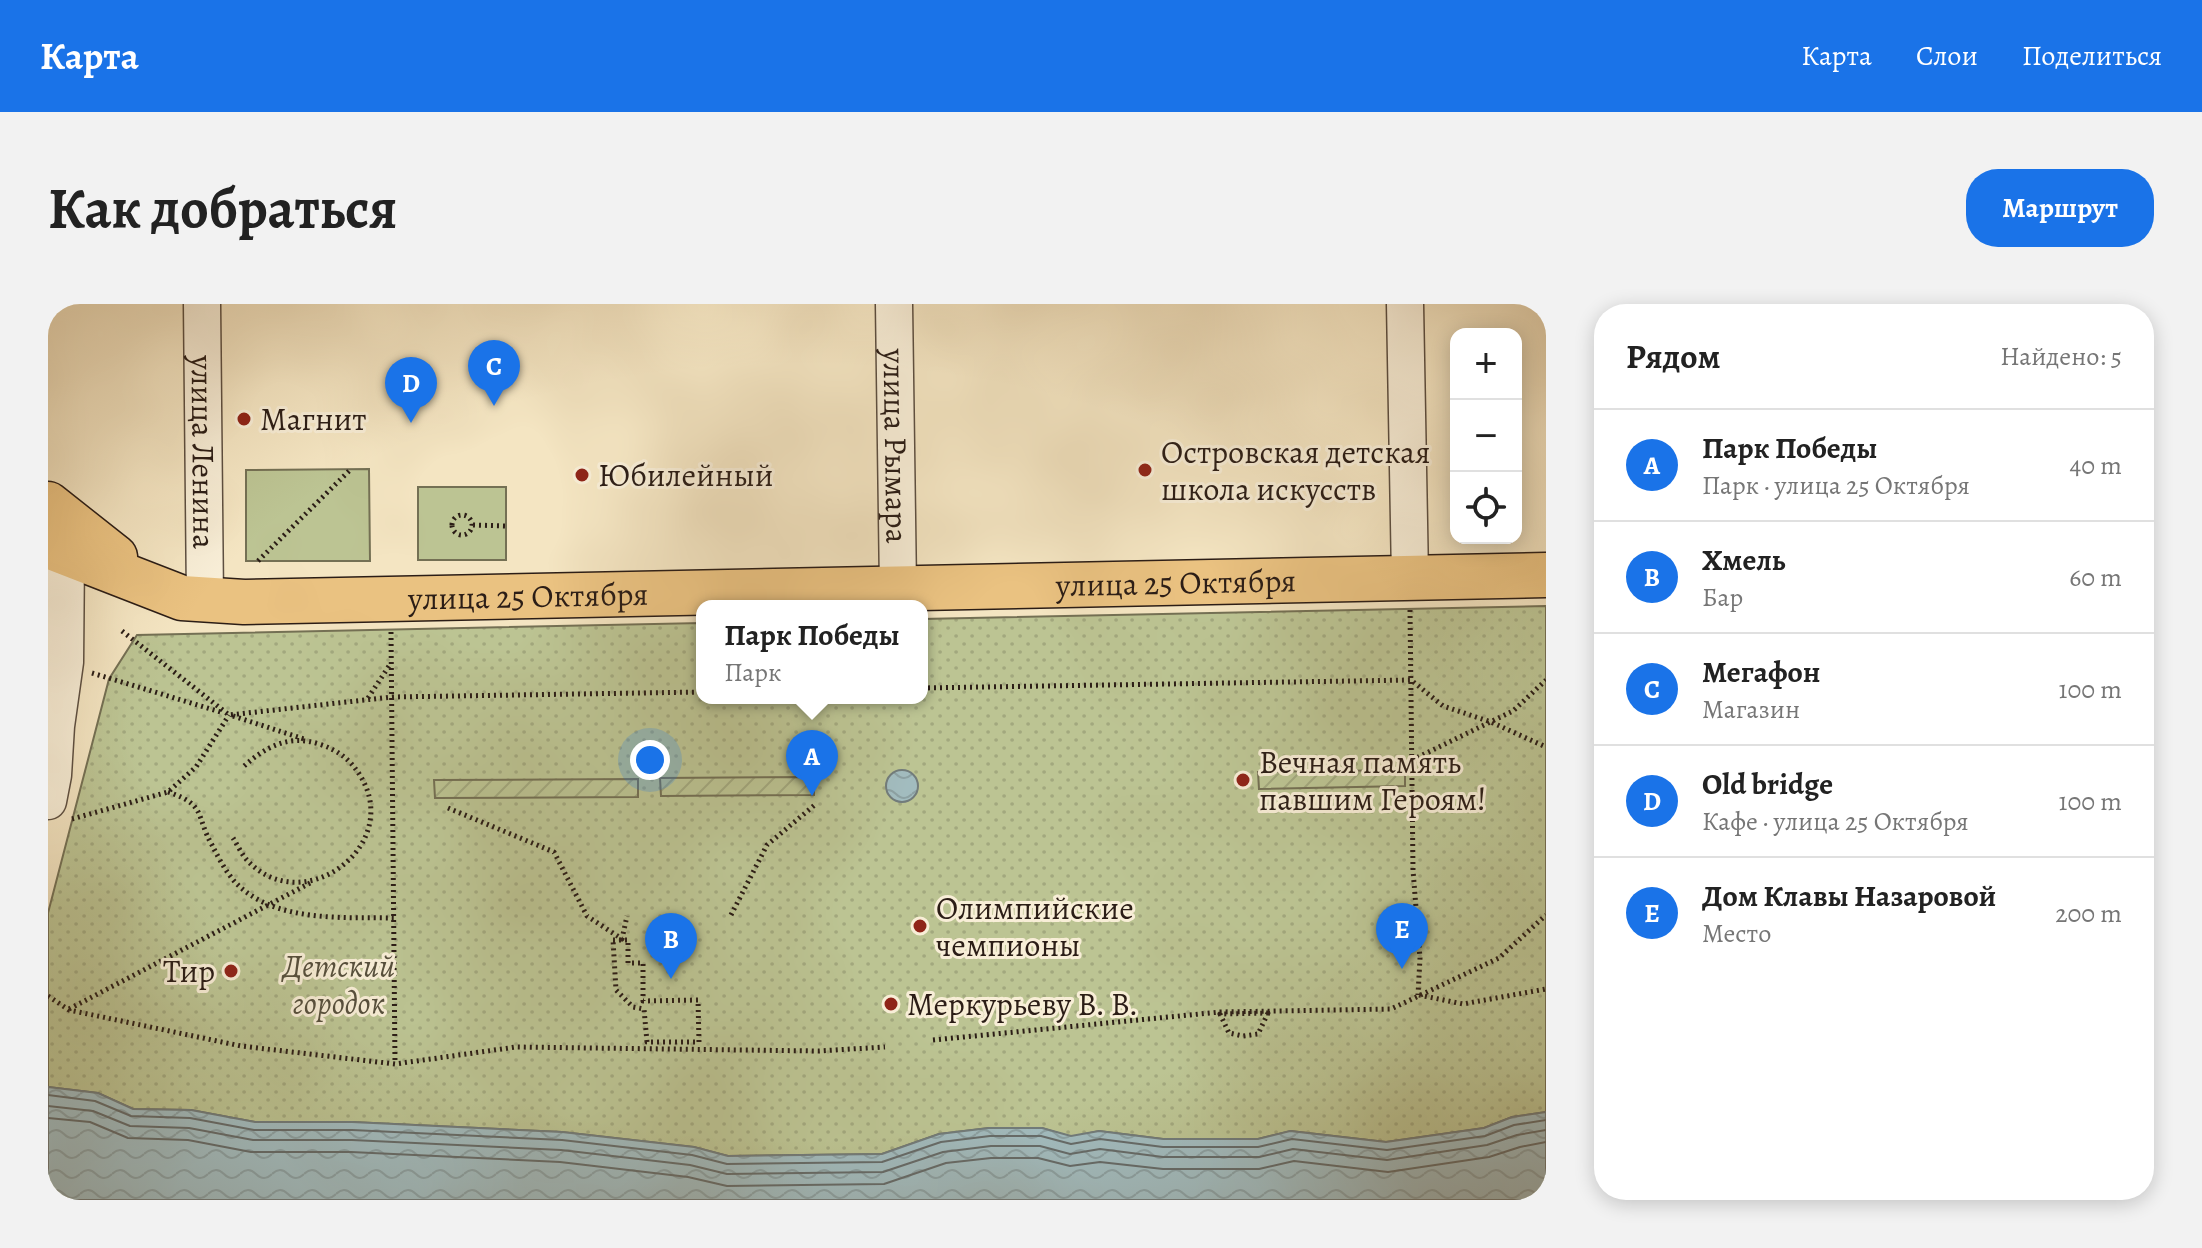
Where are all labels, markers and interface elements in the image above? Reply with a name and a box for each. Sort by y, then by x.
text: Карта [40,30,139,82]
text: Карта [1801,37,1872,75]
text: Слои [1916,37,1978,75]
text: Поделиться [2022,37,2162,75]
button: Маршрут [1966,169,2154,247]
text: Как добраться [48,170,397,246]
map controls [1450,328,1522,544]
button: + [1450,328,1522,400]
text: Рядом [1626,333,1720,380]
text: Найдено: 5 [2000,339,2122,374]
pin: C [468,340,520,406]
street label: улица Рымара [873,347,919,544]
street label: улица Ленина [181,354,226,549]
pin: D [385,357,437,423]
place label: Магнит [260,397,366,441]
button: − [1450,400,1522,472]
marker: Магнит [235,410,253,428]
text: Парк Победы [1702,428,1877,468]
place label: Островская детская школа искусств [1161,430,1430,511]
text: A [1644,448,1660,483]
text: 40 m [2070,448,2122,483]
place label: Юбилейный [598,453,774,497]
marker: Островская детская школа искусств [1136,461,1154,479]
marker: Юбилейный [573,466,591,484]
text: Парк · улица 25 Октября [1702,468,1970,503]
button: locate [1450,472,1522,544]
text: Хмель [1702,540,1785,580]
street label: улица 25 Октября [1054,558,1297,607]
text: B [1644,560,1660,595]
text: 60 m [2069,560,2122,595]
street label: улица 25 Октября [406,572,649,621]
text: Бар [1702,580,1743,615]
popup [696,600,928,704]
text: Парк Победы [724,615,900,655]
text: Мегафон [1702,652,1820,692]
text: Парк [724,655,781,690]
text: C [1644,672,1660,707]
text: 100 m [2059,672,2122,707]
text: Магазин [1702,692,1800,727]
pin: A [786,730,838,796]
your location [630,740,670,780]
place label: Вечная память павшим Героям! [1259,740,1486,821]
text: Old bridge [1702,764,1833,804]
marker: Вечная память павшим Героям! [1234,771,1252,789]
text: D [1643,784,1661,819]
text: 100 m [2059,784,2122,819]
text: Кафе · улица 25 Октября [1702,804,1969,839]
text: Дом Клавы Назаровой [1702,876,1996,916]
place label: Олимпийские чемпионы [936,886,1134,967]
text: E [1644,896,1660,931]
text: 200 m [2055,896,2122,931]
pin: E [1376,903,1428,969]
pin: B [645,913,697,979]
text: Место [1702,916,1771,951]
marker: Олимпийские чемпионы [911,917,929,935]
park label: Детский городок [281,944,395,1025]
place label: Тир [163,949,215,993]
marker: Тир [222,962,240,980]
place label: Меркурьеву В. В. [907,982,1138,1026]
marker: Меркурьеву В. В. [882,995,900,1013]

